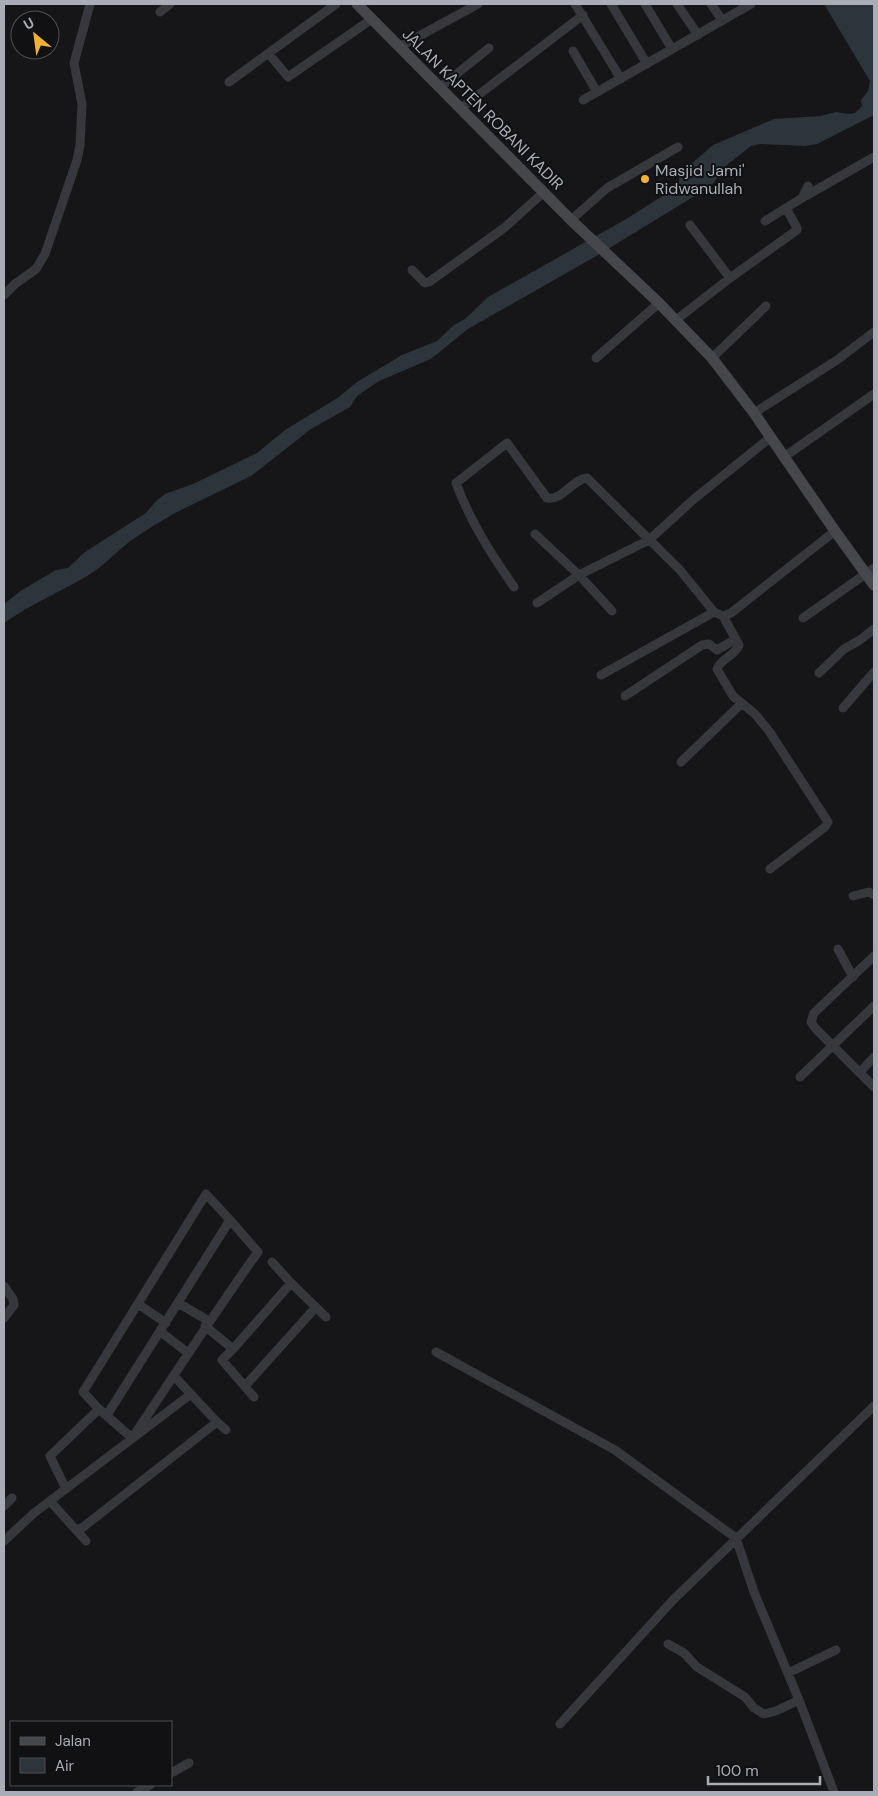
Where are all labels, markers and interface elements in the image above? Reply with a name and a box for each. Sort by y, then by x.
north arrow [10,10,60,60]
text: U [20,13,37,34]
street label: JALAN KAPTEN ROBANI KADIR [398,24,568,194]
place label: Masjid Jami' Ridwanullah [655,160,745,199]
marker: Masjid Jami' Ridwanullah [639,173,651,185]
legend [10,1721,172,1786]
text: Jalan [55,1731,91,1751]
scale bar [708,1754,820,1786]
text: Air [55,1756,75,1776]
text: 100 m [716,1761,759,1781]

